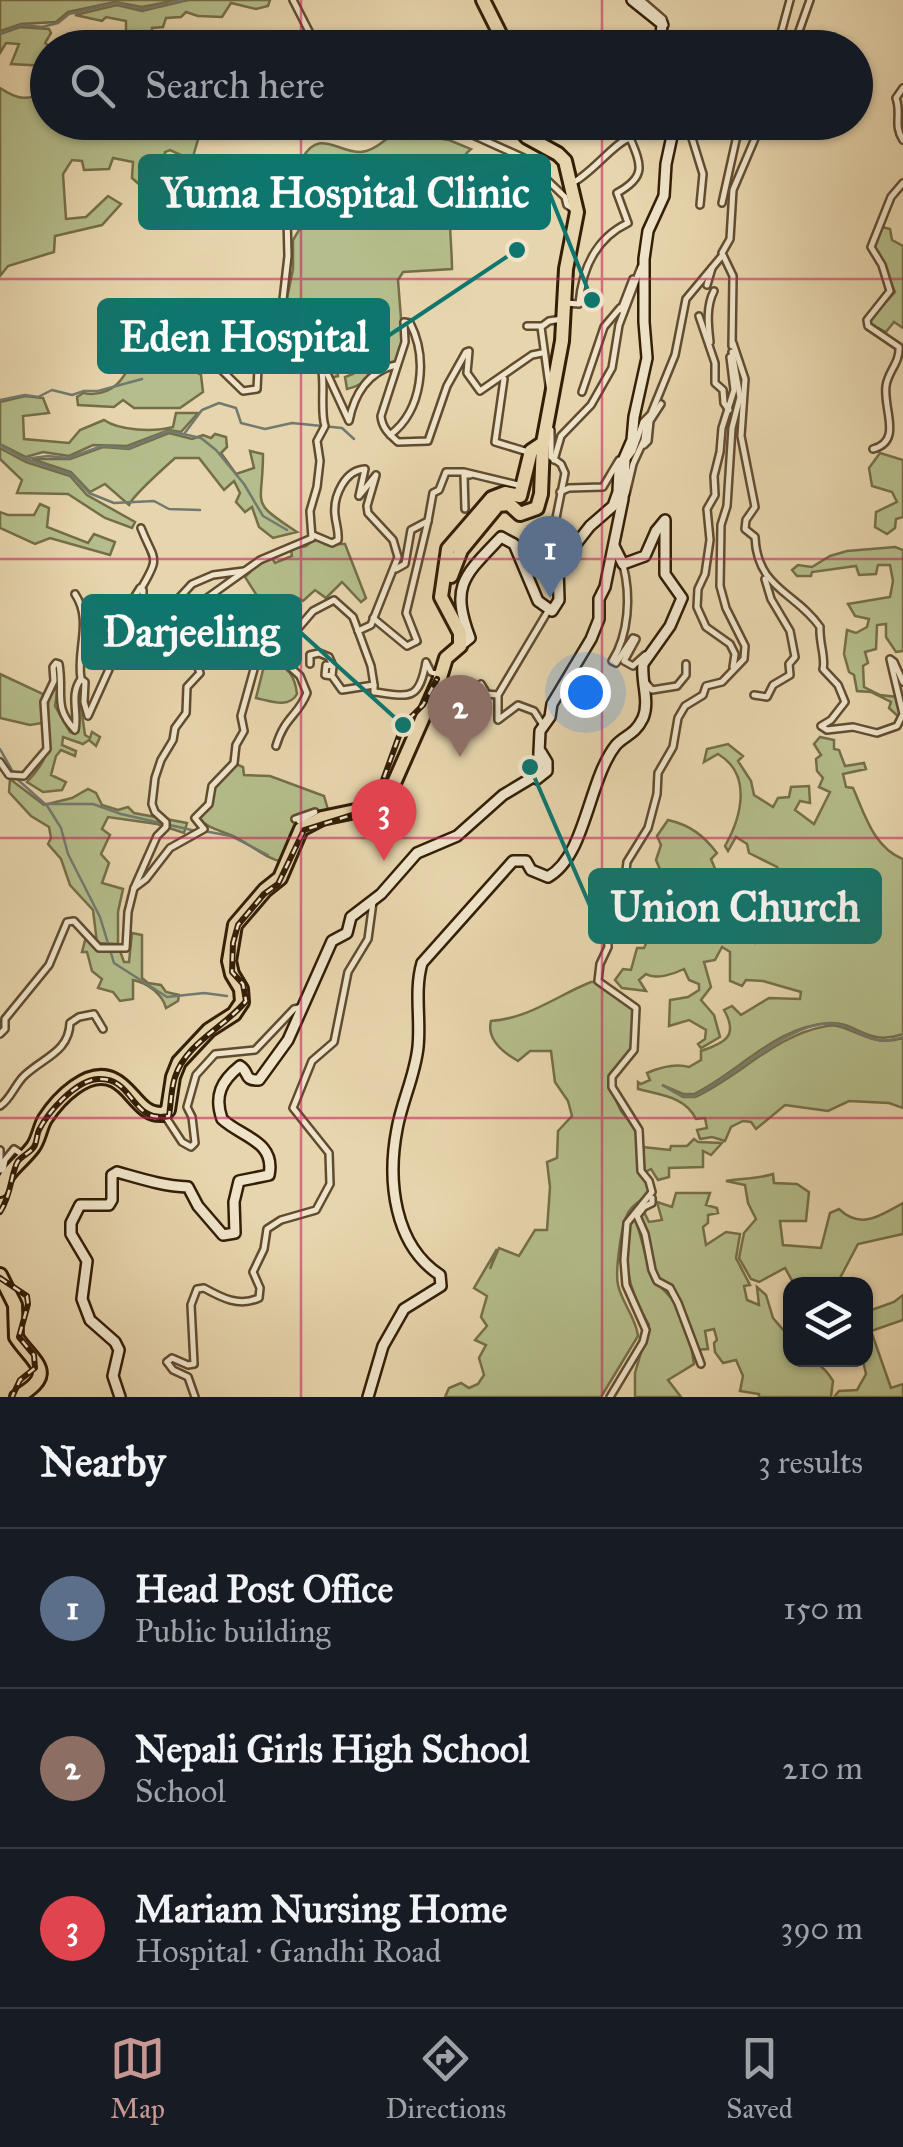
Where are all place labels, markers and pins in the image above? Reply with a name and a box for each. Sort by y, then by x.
callout: Yuma Hospital Clinic [140,156,549,228]
callout: Eden Hospital [99,300,388,372]
pin: 1 [518,516,582,598]
callout: Darjeeling [83,596,300,668]
pin: 2 [428,674,492,757]
pin: 3 [352,778,416,861]
callout: Union Church [590,870,880,942]

